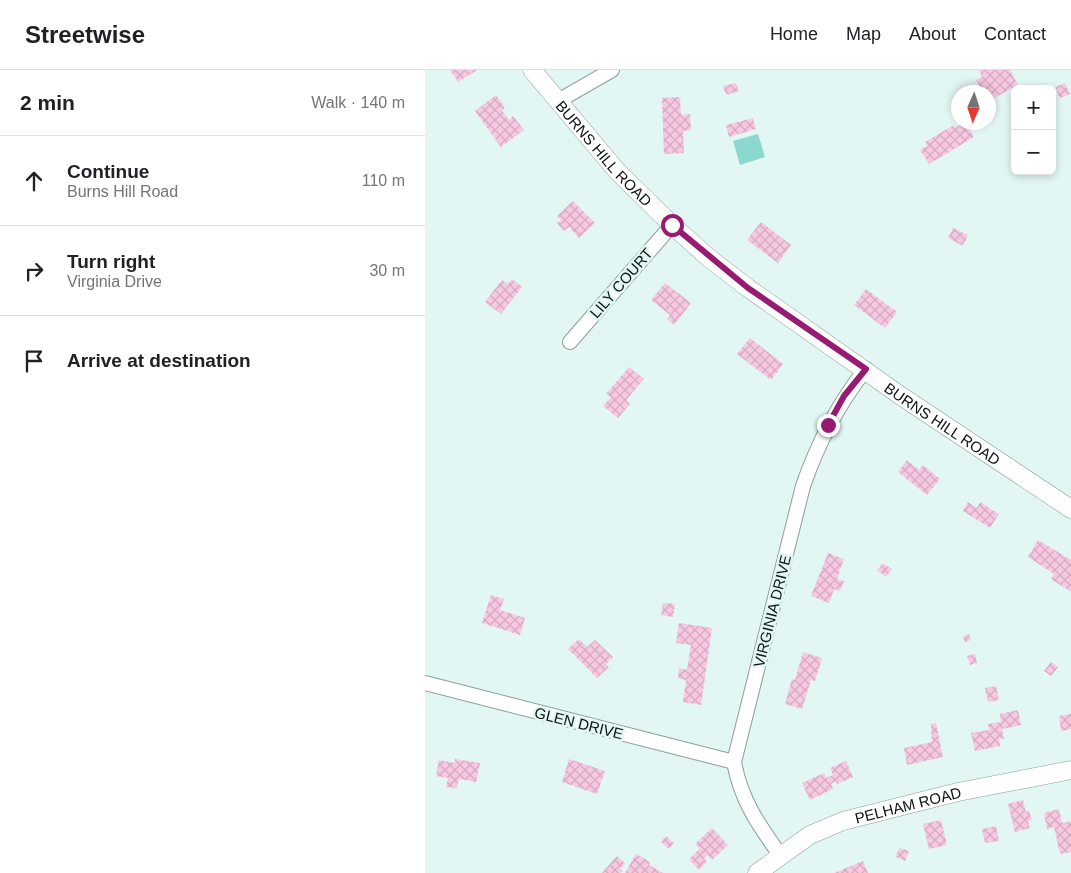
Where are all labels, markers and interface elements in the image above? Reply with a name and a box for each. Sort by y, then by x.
text: Streetwise [25,21,145,48]
text: Home [770,24,818,44]
text: Map [846,24,881,44]
text: About [909,24,956,44]
text: Contact [984,24,1046,44]
north arrow [951,85,996,130]
map controls [1011,85,1056,175]
button: + [1011,85,1056,130]
text: 2 min [20,91,75,114]
text: Walk · 140 m [311,94,405,111]
street label: BURNS HILL ROAD [553,97,656,209]
button: − [1011,130,1056,175]
text: Continue [67,161,149,182]
icon: ahead [20,167,48,195]
text: 110 m [362,172,405,189]
text: Burns Hill Road [67,183,178,200]
route start [661,214,684,237]
street label: LILY COURT [586,245,656,321]
text: Turn right [67,251,155,272]
icon: right [20,257,48,285]
text: 30 m [369,262,405,279]
text: Virginia Drive [67,273,162,290]
icon: arrive [20,347,48,375]
text: Arrive at destination [67,350,251,371]
street label: BURNS HILL ROAD [882,379,1004,468]
route end [817,414,840,437]
street label: VIRGINIA DRIVE [750,553,794,669]
street label: GLEN DRIVE [533,704,625,742]
street label: PELHAM ROAD [853,783,963,826]

